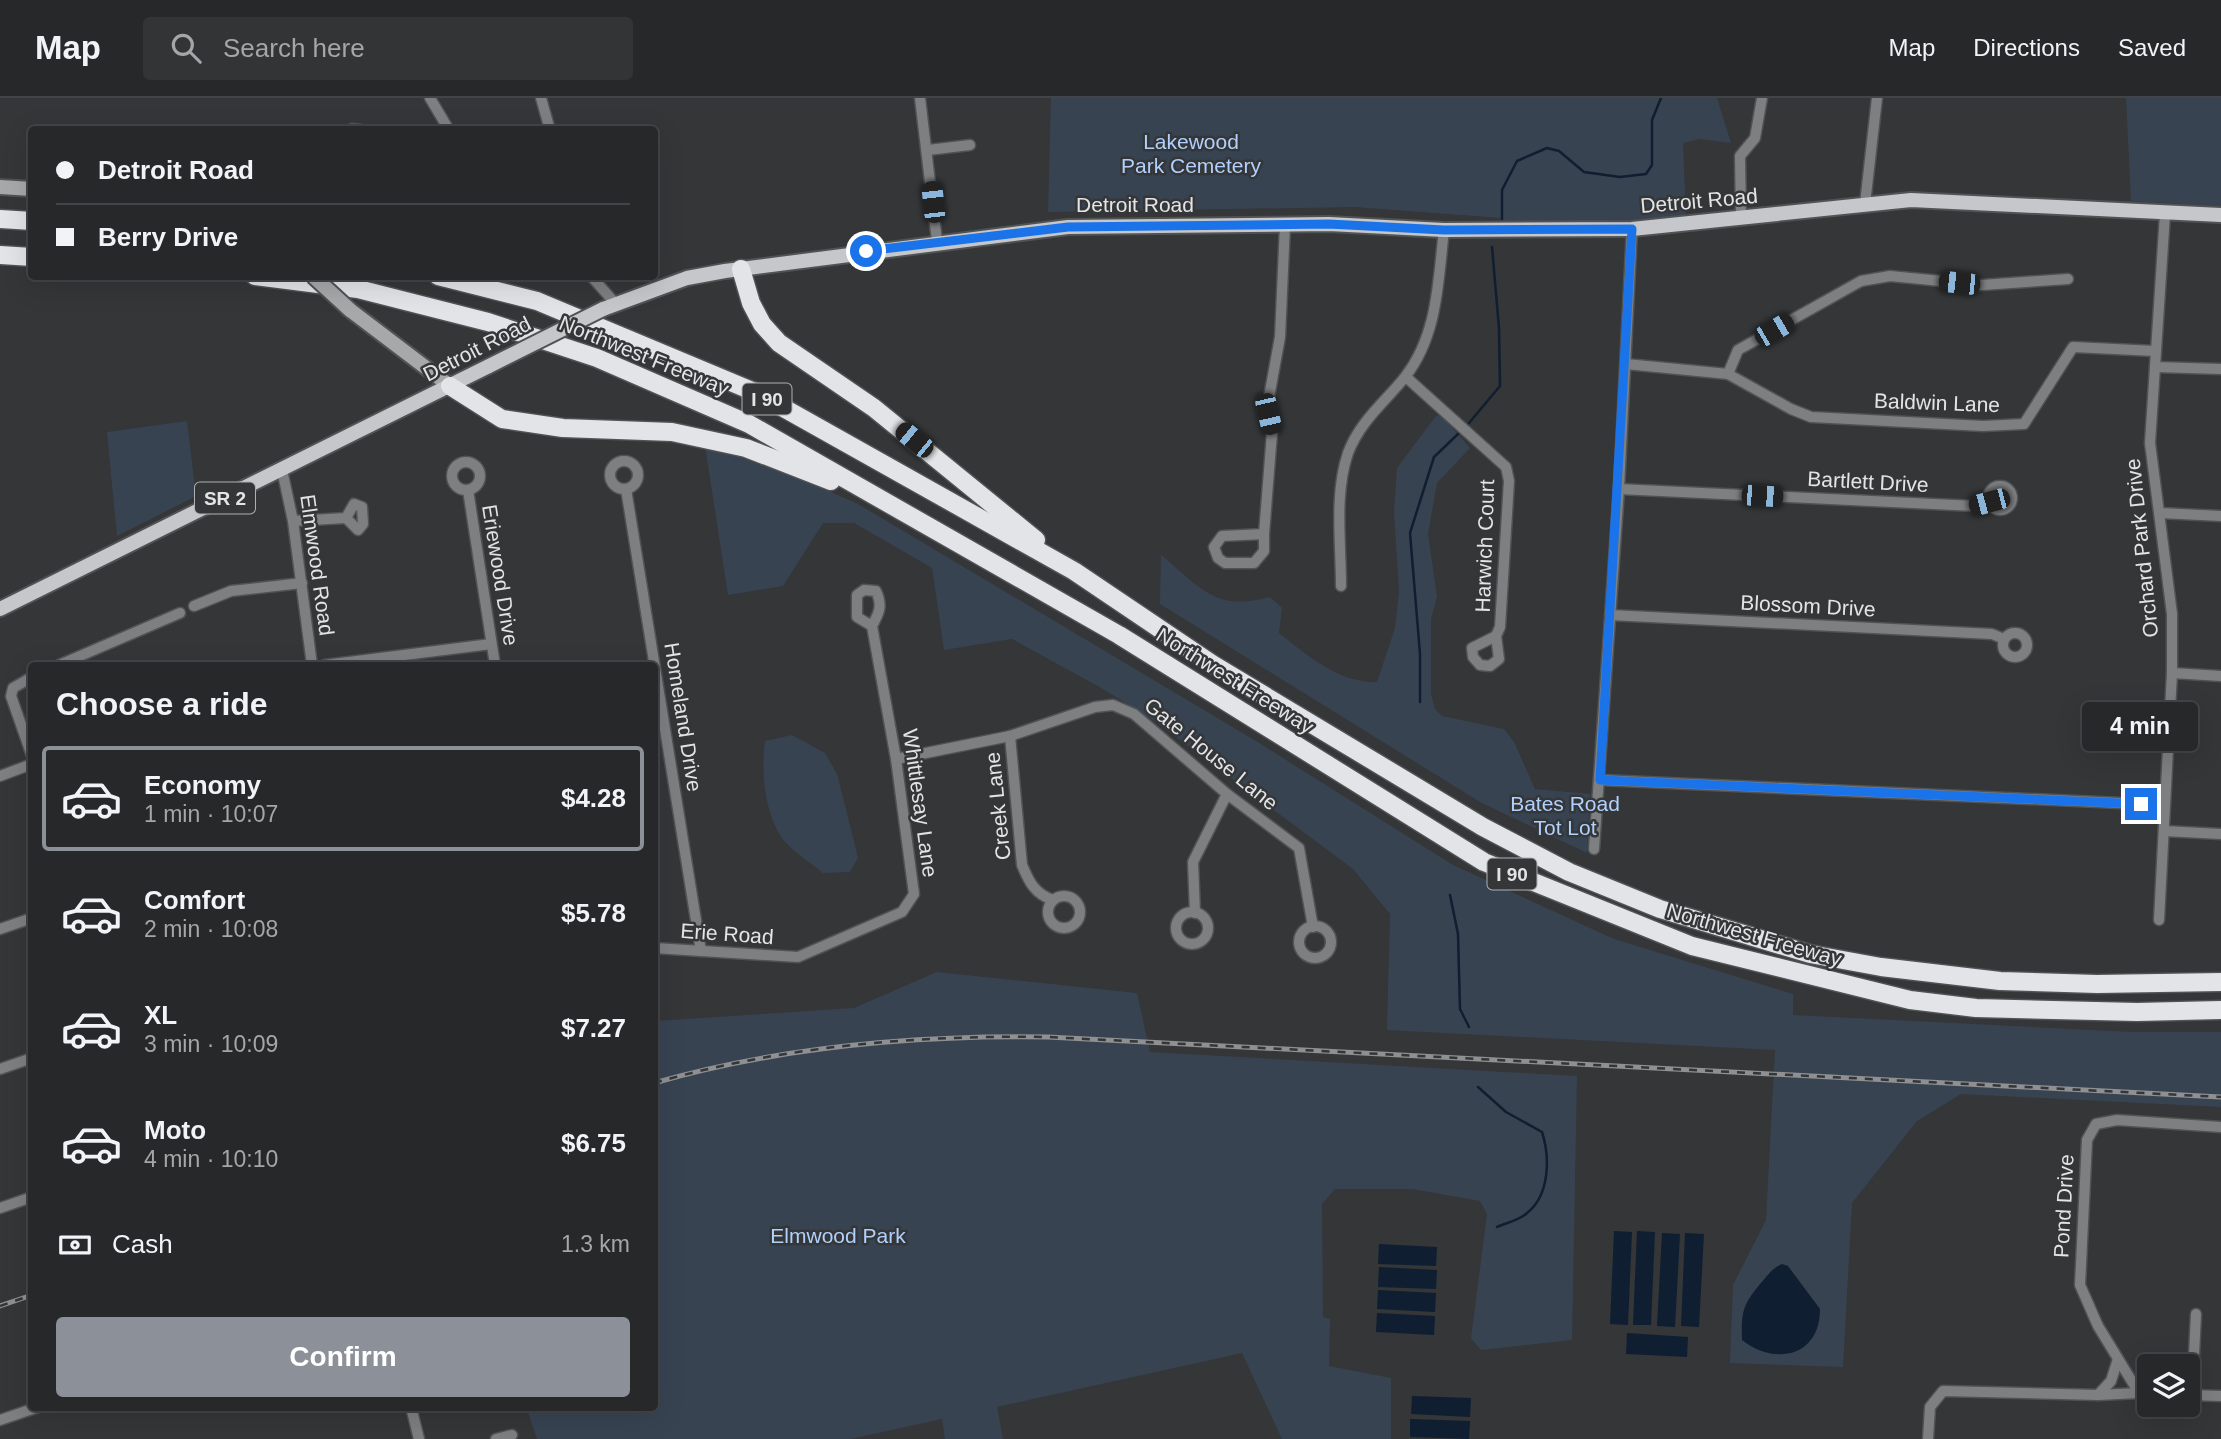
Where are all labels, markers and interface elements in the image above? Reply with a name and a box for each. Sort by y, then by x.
search box [143,17,633,80]
text: Map [35,29,101,66]
icon: search [167,29,205,67]
text: Search here [223,33,365,63]
text: Map [1889,34,1935,61]
text: Directions [1973,34,2080,61]
text: Saved [2118,34,2186,61]
park label: Lakewood Park Cemetery [1121,130,1262,177]
text: Detroit Road [98,155,254,185]
car [921,180,946,224]
street label: Detroit Road [1639,184,1759,217]
street label: Detroit Road [1076,193,1194,216]
text: Berry Drive [98,222,238,252]
route start [850,235,882,267]
car [1938,270,1981,296]
car [1751,310,1798,350]
street label: Northwest Freeway [556,311,733,400]
street label: Detroit Road [419,312,535,386]
road number: I 90 [742,384,792,414]
street label: Baldwin Lane [1874,389,2000,416]
car [1254,391,1283,437]
car [892,419,937,461]
street label: Orchard Park Drive [2121,457,2162,639]
street label: Bartlett Drive [1807,467,1929,496]
street label: Harwich Court [1471,479,1498,613]
road number: SR 2 [195,482,255,514]
car [1741,484,1784,508]
car [1966,486,2013,518]
street label: Elmwood Road [296,493,339,637]
street label: Eriewood Drive [478,503,523,647]
street label: Blossom Drive [1740,590,1876,621]
street label: Northwest Freeway [1152,623,1318,739]
street label: Homeland Drive [660,641,707,793]
text: Choose a ride [56,686,268,722]
street label: Gate House Lane [1140,693,1283,814]
callout: 4 min [2083,702,2199,752]
text: 4 min [2110,713,2170,739]
street label: Whittlesay Lane [899,727,942,879]
street label: Creek Lane [980,751,1015,861]
icon: car [60,767,123,830]
text: Economy [144,770,261,800]
text: $4.28 [561,783,626,813]
route end [2125,788,2157,820]
park label: Bates Road Tot Lot [1510,792,1620,839]
text: 1 min · 10:07 [144,801,278,827]
road number: I 90 [1488,859,1536,890]
icon: car [60,882,123,945]
text: Comfort [144,885,245,915]
text: $5.78 [561,898,626,928]
street label: Northwest Freeway [1664,899,1845,971]
text: 2 min · 10:08 [144,916,278,942]
street label: Erie Road [680,919,774,948]
icon: car [60,997,123,1060]
text: XL [144,1000,177,1030]
text: $7.27 [561,1013,626,1043]
text: 3 min · 10:09 [144,1031,278,1057]
icon: car [60,1112,123,1175]
text: Moto [144,1115,206,1145]
text: $6.75 [561,1128,626,1158]
text: 4 min · 10:10 [144,1146,278,1172]
street label: Pond Drive [2049,1153,2078,1258]
park label: Elmwood Park [770,1224,906,1247]
icon: cash [56,1226,94,1264]
text: Cash [112,1229,173,1259]
text: 1.3 km [561,1231,630,1257]
button: Confirm [56,1317,630,1397]
map controls [2137,1354,2200,1417]
button: layers [2137,1354,2200,1417]

